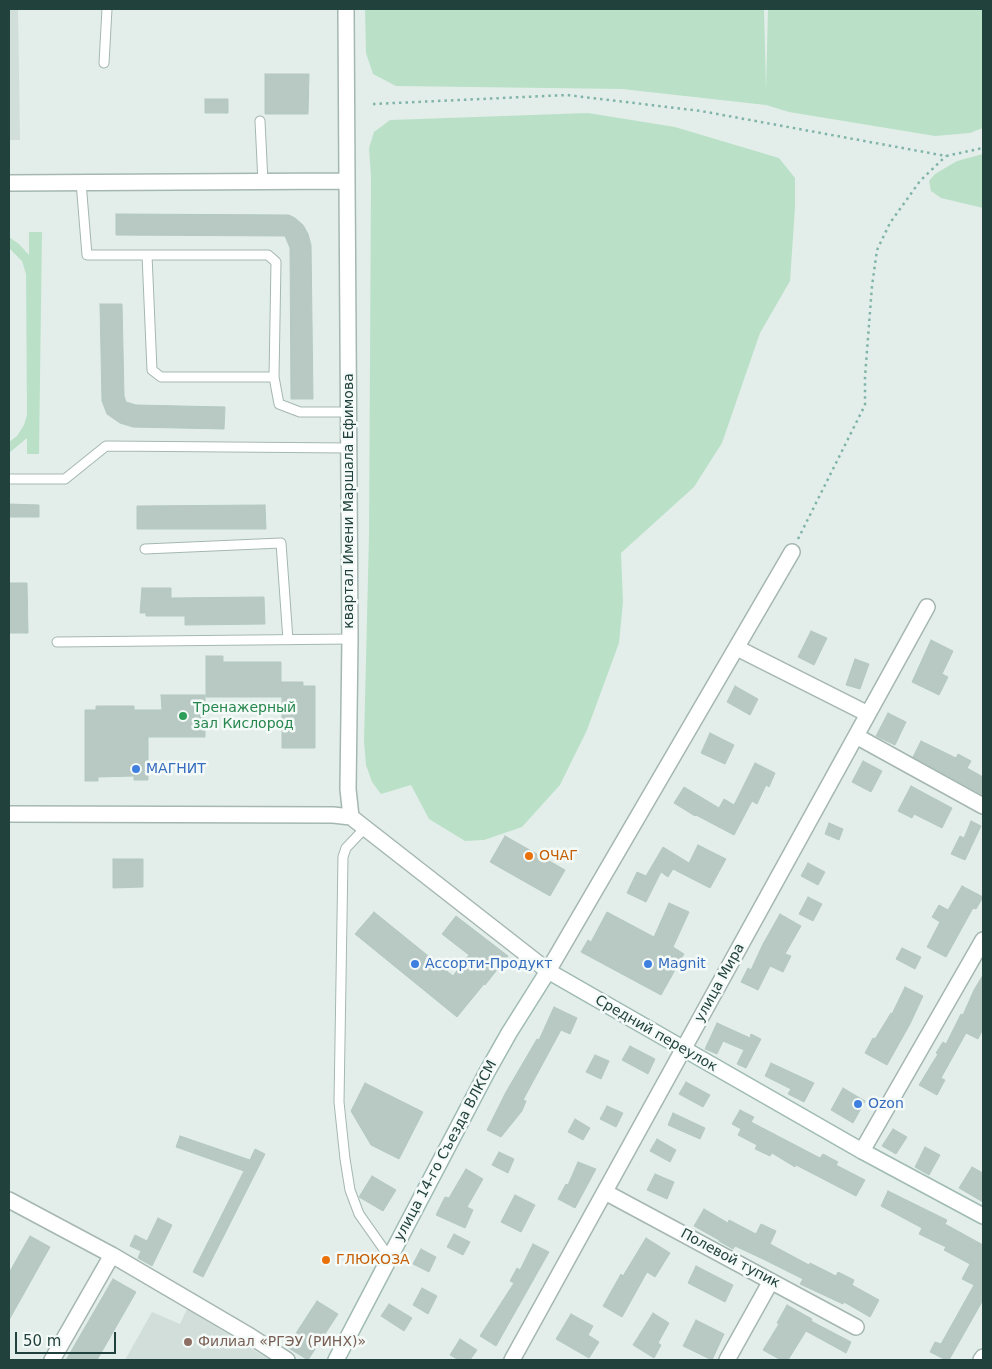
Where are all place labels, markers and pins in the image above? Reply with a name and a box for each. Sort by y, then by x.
place label: Тренажерный зал Кислород [193,700,296,732]
marker: Тренажерный зал Кислород [177,710,189,722]
place label: МАГНИТ [146,761,206,777]
marker: МАГНИТ [130,763,142,775]
place label: ОЧАГ [539,848,578,864]
marker: ОЧАГ [523,850,535,862]
place label: Ассорти-Продукт [425,956,552,972]
place label: Magnit [658,956,706,972]
marker: Ассорти-Продукт [409,958,421,970]
marker: Magnit [642,958,654,970]
place label: Ozon [868,1096,904,1112]
marker: Ozon [852,1098,864,1110]
place label: ГЛЮКОЗА [336,1252,410,1268]
marker: ГЛЮКОЗА [320,1254,332,1266]
place label: Филиал «РГЭУ (РИНХ)» [198,1334,366,1350]
marker: Филиал «РГЭУ (РИНХ)» [182,1336,194,1348]

